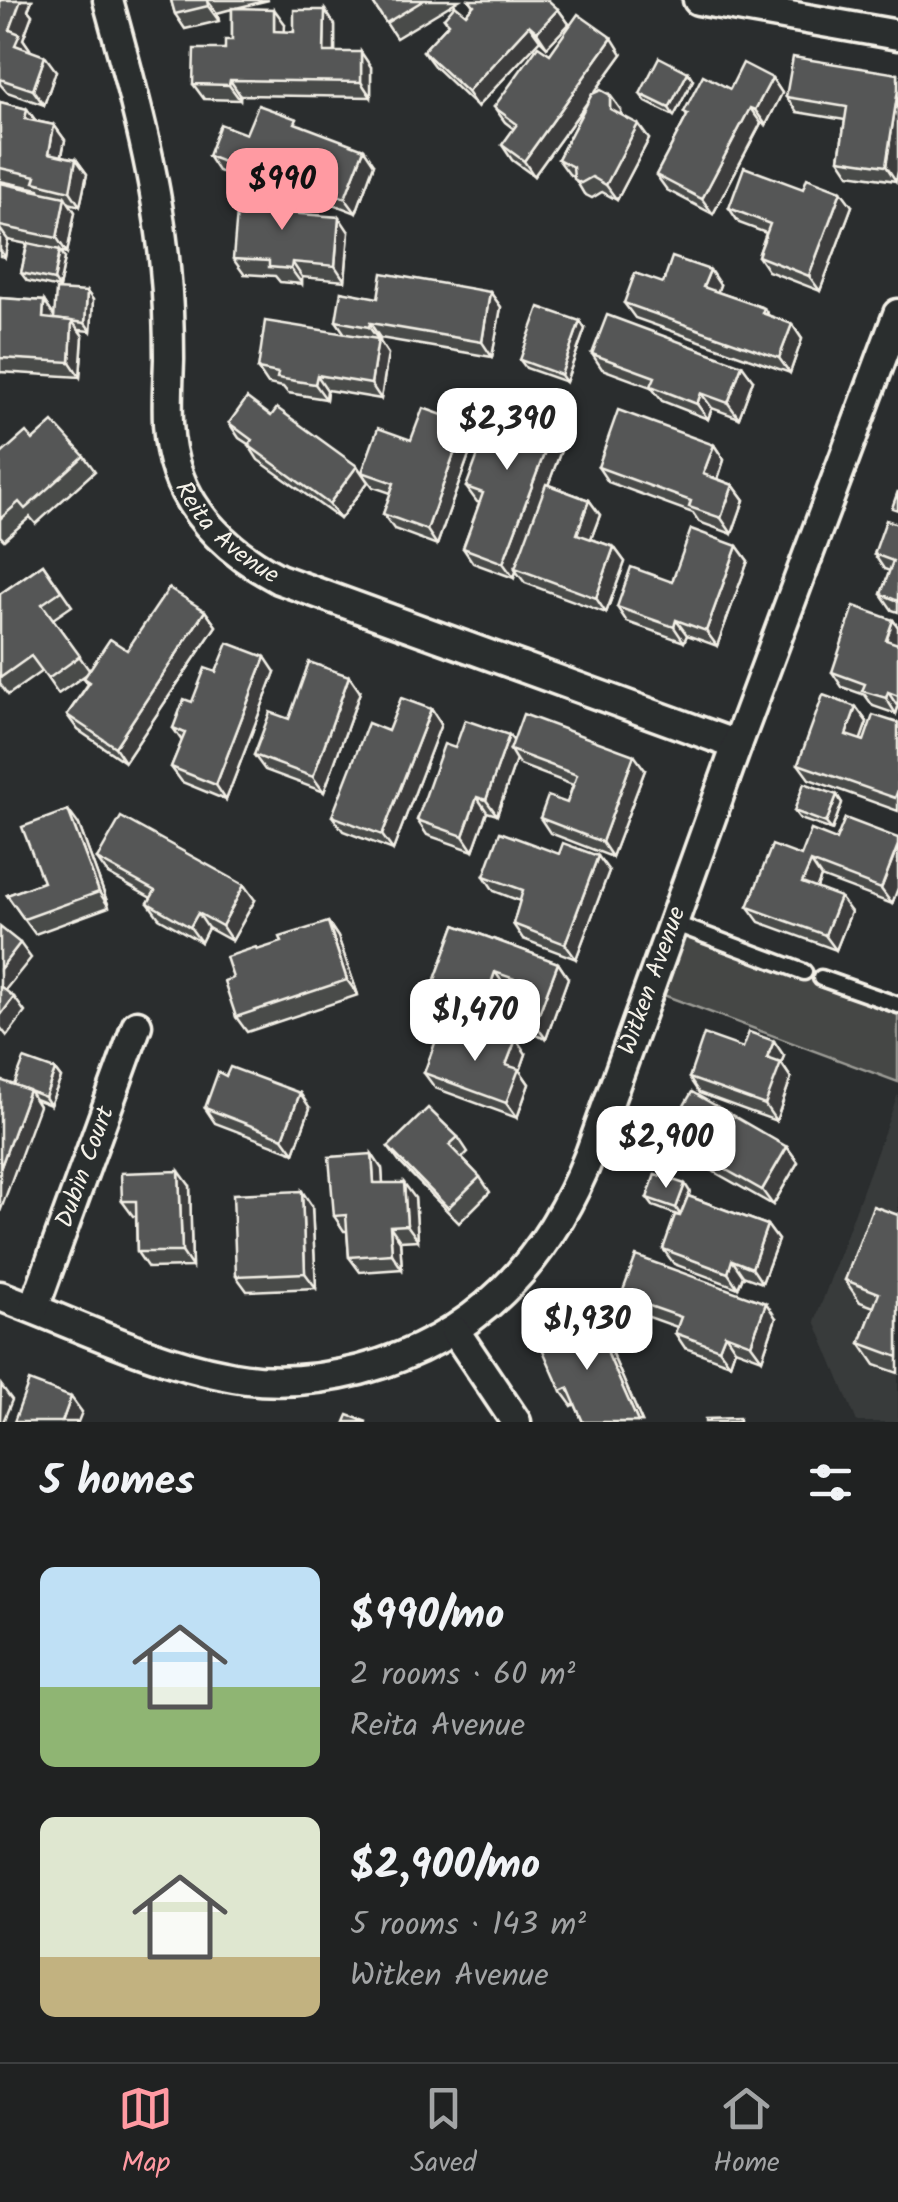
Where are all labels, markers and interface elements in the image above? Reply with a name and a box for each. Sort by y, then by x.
pin: $990 [223,148,341,233]
text: $990 [248,155,316,206]
pin: $2,390 [426,388,588,473]
text: $2,390 [459,395,555,446]
street label: Reita Avenue [163,474,287,595]
street label: Witken Avenue [607,901,697,1060]
pin: $1,470 [394,979,556,1064]
text: $1,470 [432,986,518,1037]
street label: Dubin Court [45,1100,126,1234]
pin: $2,900 [585,1106,747,1191]
text: $2,900 [618,1113,714,1164]
pin: $1,930 [506,1288,668,1373]
text: $1,930 [543,1295,631,1346]
text: 5 homes [40,1449,195,1516]
icon: filters [803,1455,858,1510]
text: $990/mo [350,1583,504,1650]
icon: home [120,1607,240,1727]
text: 2 rooms · 60 m² [350,1650,575,1701]
text: Reita Avenue [350,1701,525,1752]
text: $2,900/mo [350,1833,540,1900]
icon: home [120,1857,240,1977]
text: 5 rooms · 143 m² [350,1900,586,1951]
text: Witken Avenue [350,1951,549,2002]
tab: Map [118,2081,173,2186]
tab: Saved [410,2081,477,2186]
tab: Home [713,2081,780,2186]

